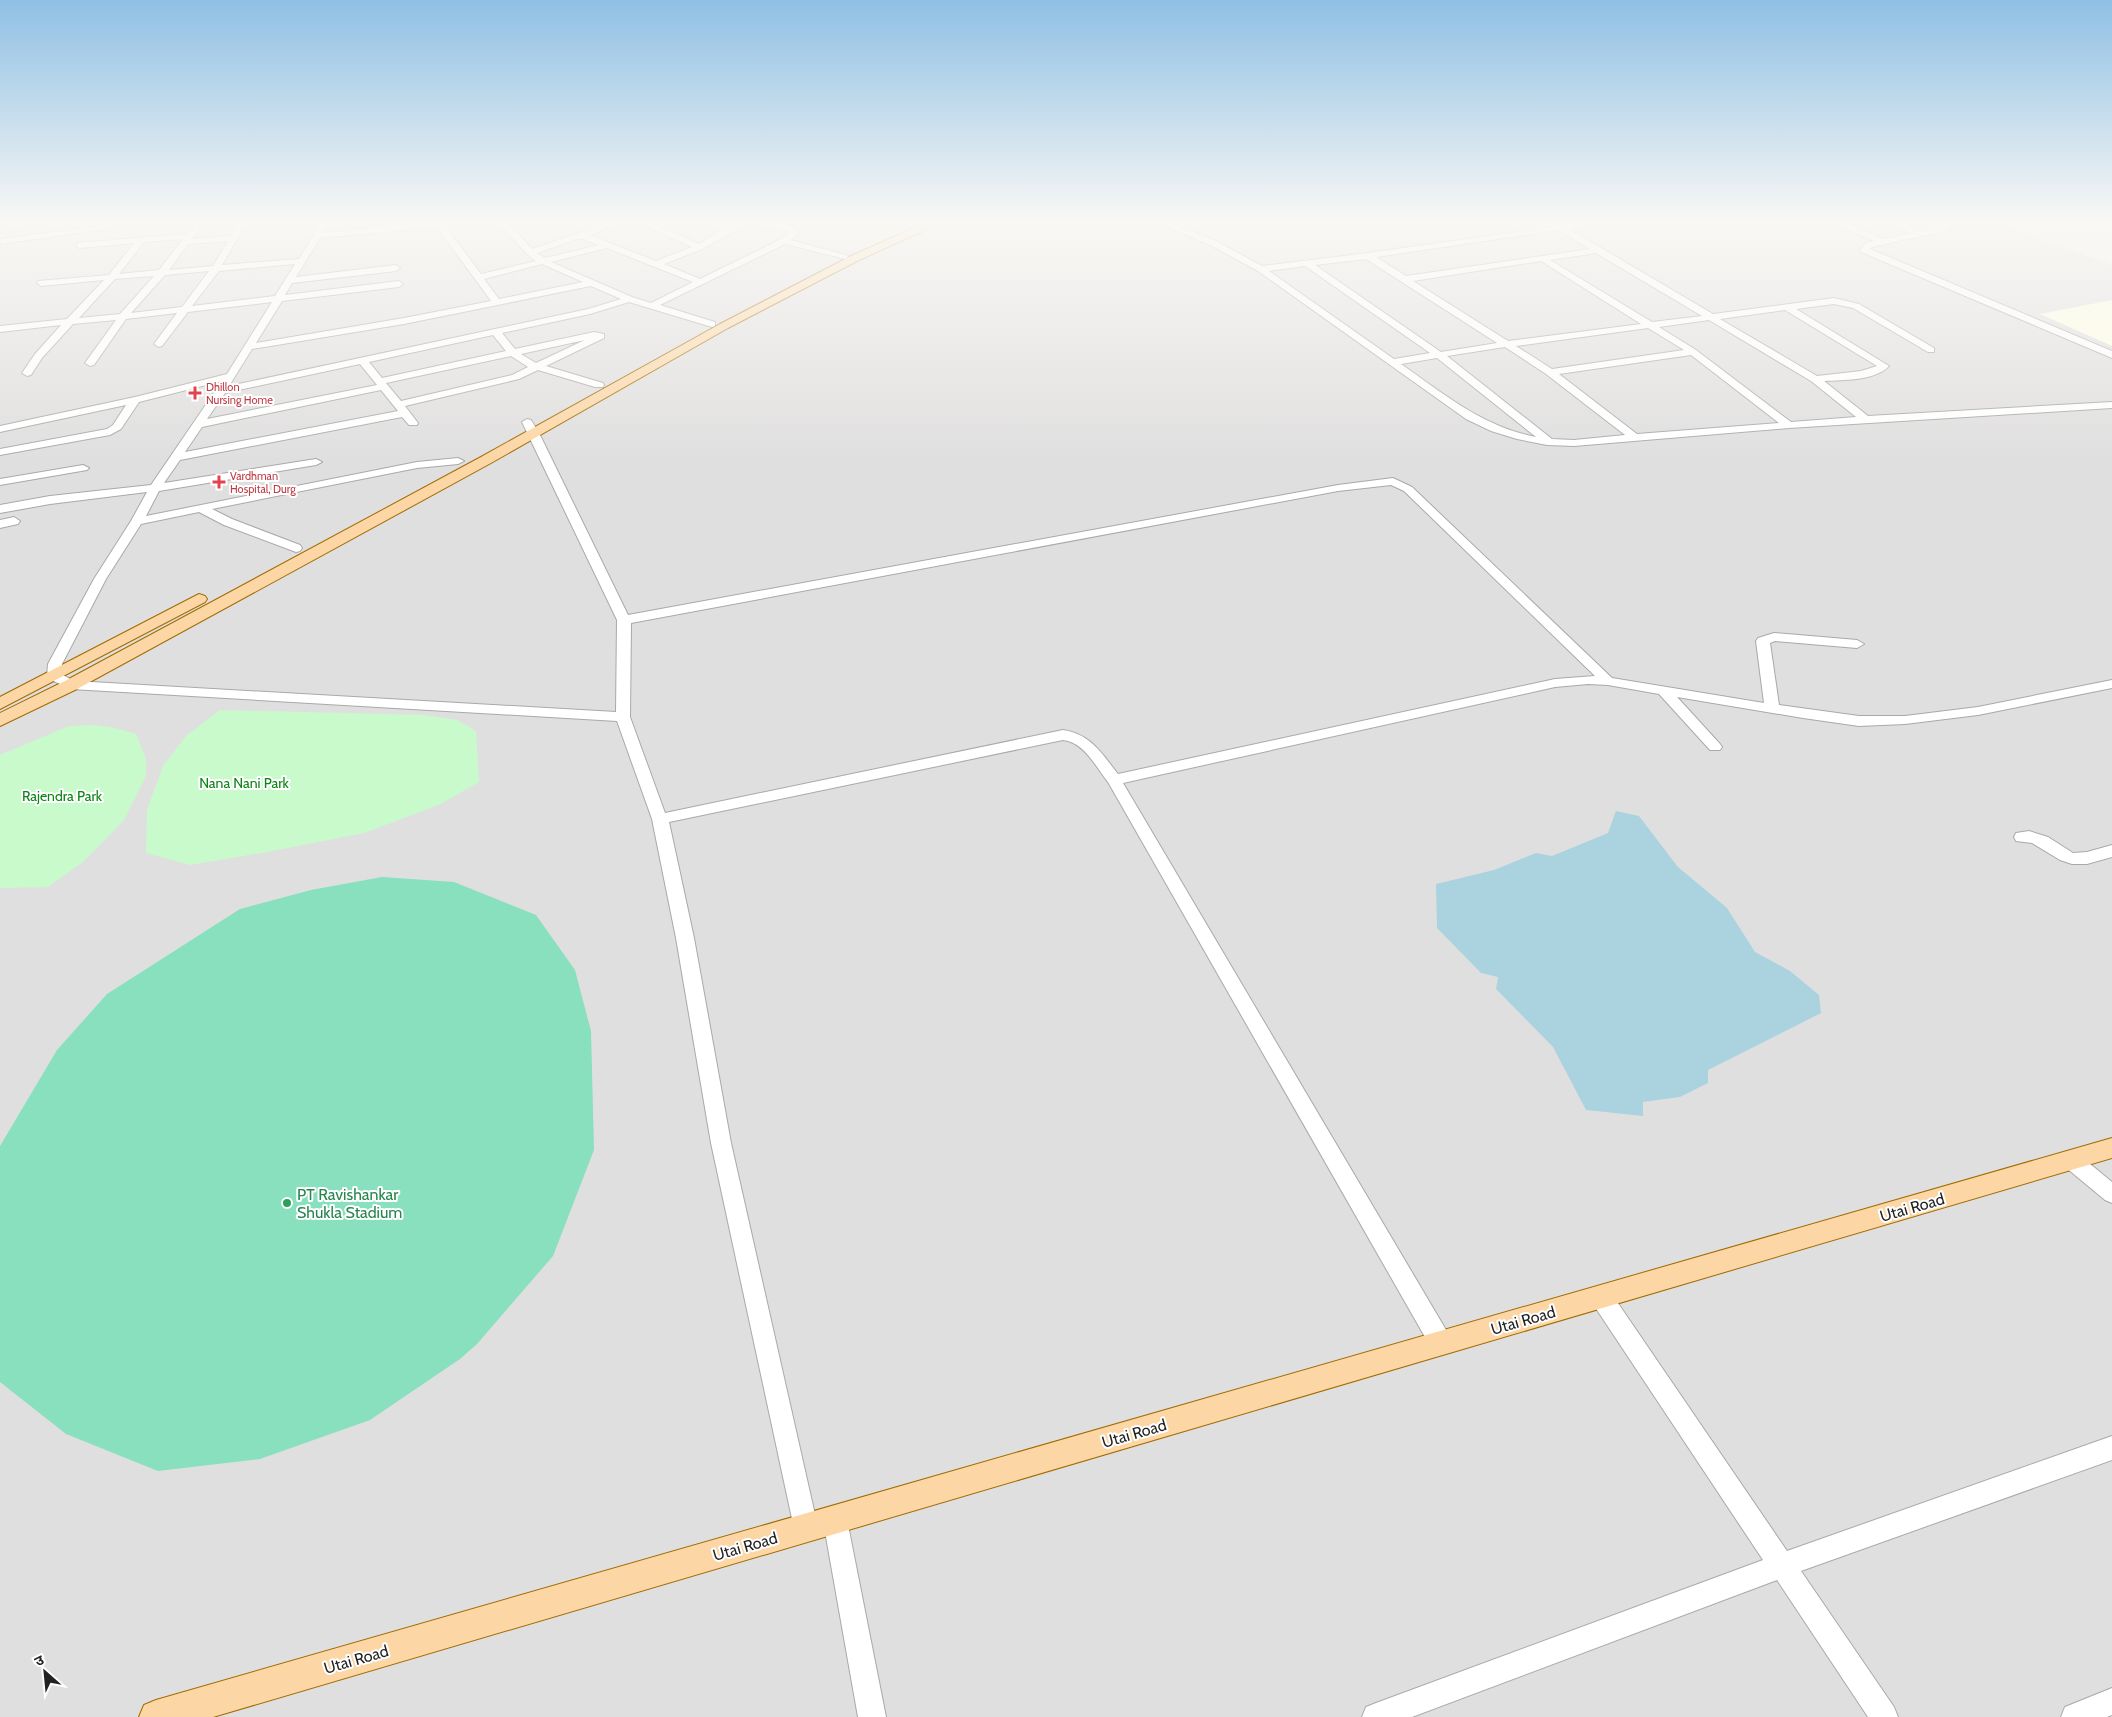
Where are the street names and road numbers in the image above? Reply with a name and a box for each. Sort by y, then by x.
street label: Utai Road [1878,1189,1947,1226]
street label: Utai Road [1489,1302,1558,1339]
street label: Utai Road [1100,1415,1169,1452]
street label: Utai Road [711,1528,780,1565]
street label: Utai Road [322,1641,391,1678]

